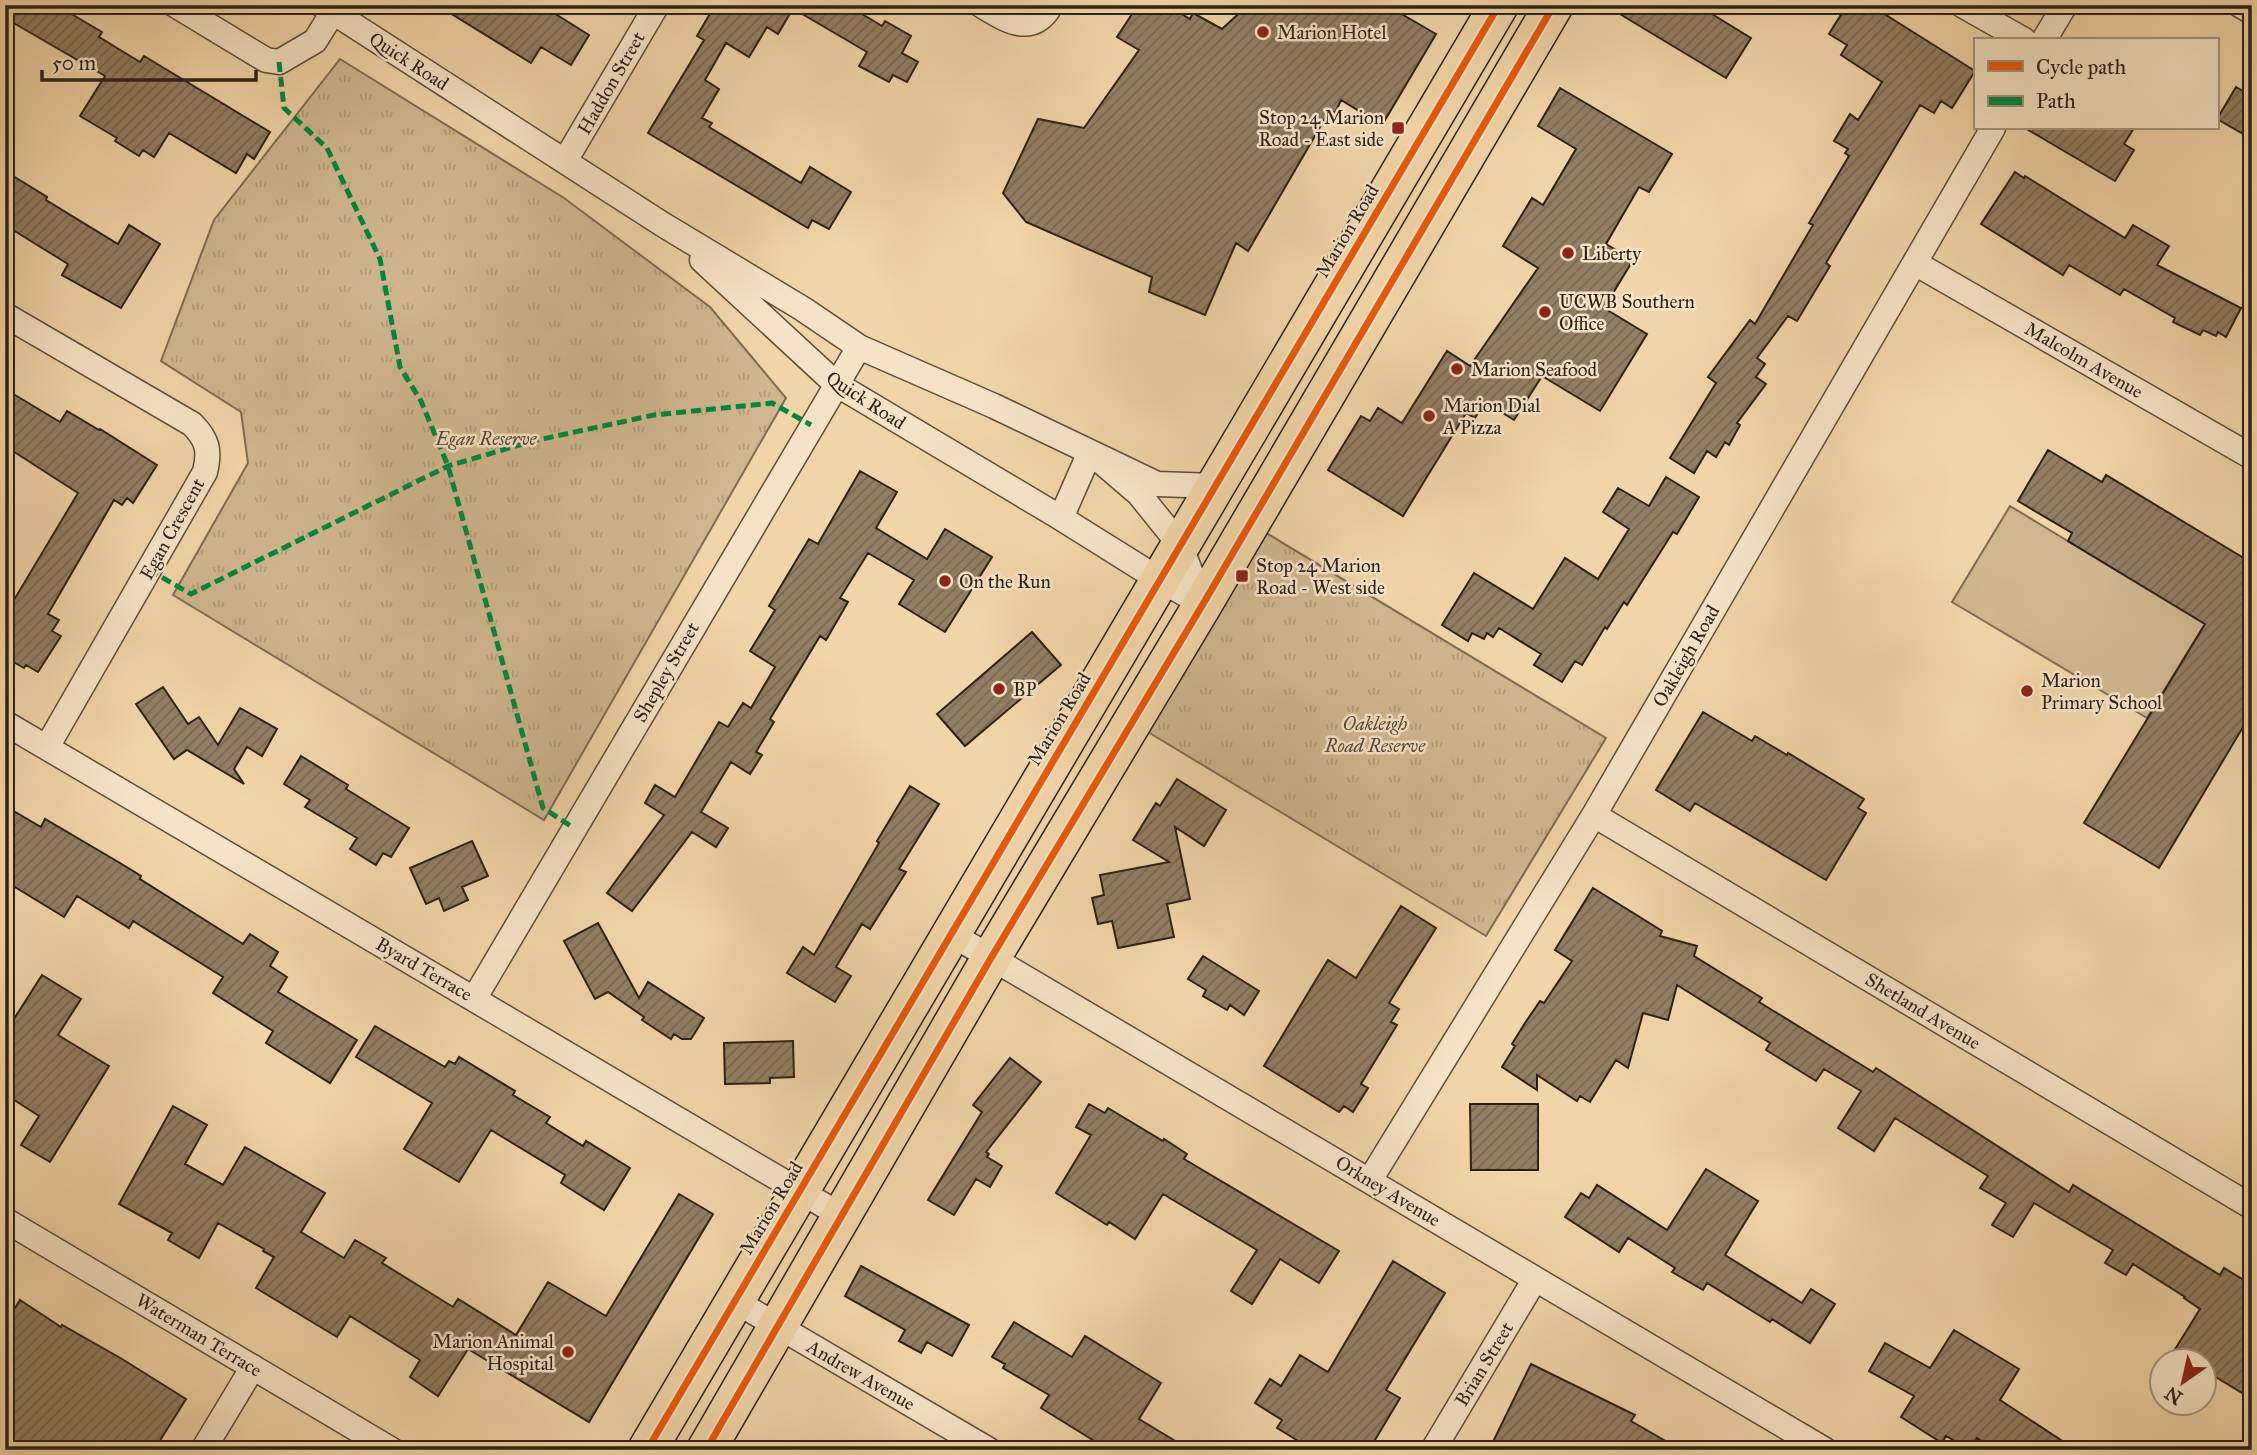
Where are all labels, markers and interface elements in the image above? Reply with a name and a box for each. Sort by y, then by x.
place label: Marion Hotel [1277,21,1388,44]
marker: Marion Hotel [1255,24,1271,40]
street label: Quick Road [365,27,453,95]
street label: Haddon Street [572,27,650,138]
scale bar [42,38,256,82]
legend [1974,38,2218,130]
text: 50 m [52,50,97,76]
text: Cycle path [2036,54,2127,80]
text: Path [2036,88,2076,114]
place label: Stop 24 Marion Road - East side [1259,106,1384,151]
marker: Stop 24 Marion Road - East side [1390,120,1406,136]
street label: Marion Road [1310,180,1384,282]
place label: Liberty [1582,242,1642,265]
marker: Liberty [1560,245,1576,261]
place label: UCWB Southern Office [1559,290,1695,335]
marker: UCWB Southern Office [1537,304,1553,320]
street label: Malcolm Avenue [2021,317,2147,403]
place label: Marion Seafood [1471,358,1598,381]
marker: Marion Seafood [1449,361,1465,377]
street label: Quick Road [822,366,910,434]
place label: Marion Dial A Pizza [1442,394,1541,439]
marker: Marion Dial A Pizza [1421,408,1437,424]
park label: Egan Reserve [434,427,538,450]
street label: Egan Crescent [135,474,210,584]
place label: Stop 24 Marion Road - West side [1256,554,1385,599]
marker: Stop 24 Marion Road - West side [1234,568,1250,584]
place label: On the Run [959,570,1051,593]
marker: On the Run [937,573,953,589]
street label: Oakleigh Road [1648,601,1725,711]
street label: Shepley Street [628,618,704,726]
street label: Marion Road [1022,668,1096,770]
place label: Marion Primary School [2041,669,2163,714]
place label: BP [1013,678,1036,701]
marker: BP [991,681,1007,697]
marker: Marion Primary School [2019,683,2035,699]
park label: Oakleigh Road Reserve [1324,712,1426,757]
street label: Byard Terrace [372,932,476,1006]
street label: Shetland Avenue [1861,968,1985,1054]
street label: Orkney Avenue [1331,1151,1445,1231]
street label: Marion Road [734,1157,808,1259]
street label: Waterman Terrace [132,1288,266,1382]
street label: Brian Street [1450,1317,1518,1410]
place label: Marion Animal Hospital [433,1330,555,1375]
street label: Andrew Avenue [802,1334,919,1415]
marker: Marion Animal Hospital [560,1344,576,1360]
north arrow [2148,1346,2218,1416]
text: N [2161,1382,2187,1410]

